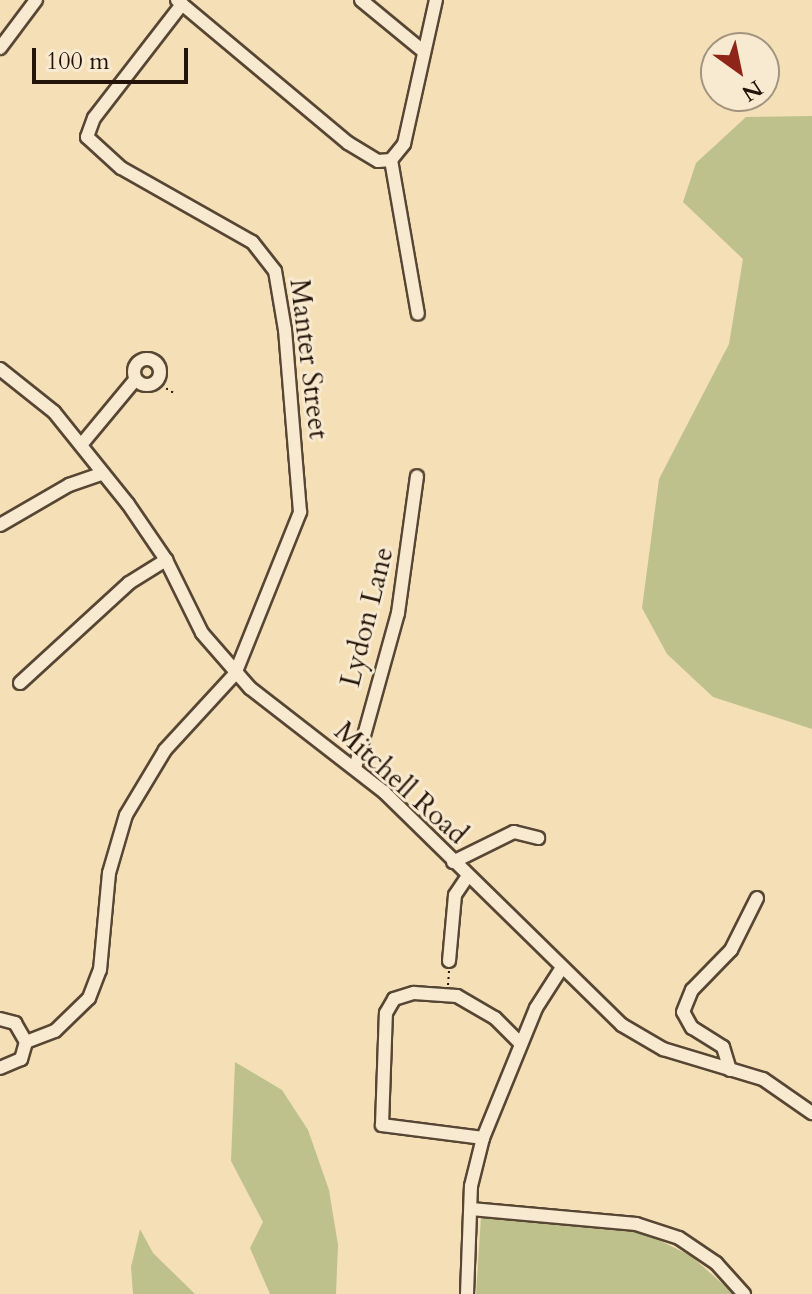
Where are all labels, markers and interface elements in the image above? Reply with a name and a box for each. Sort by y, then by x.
scale bar [36,32,192,82]
north arrow [700,32,780,112]
text: 100 m [46,45,110,78]
text: N [736,73,768,108]
street label: Manter Street [283,277,335,441]
street label: Lydon Lane [333,544,401,690]
street label: Mitchell Road [328,715,474,851]

